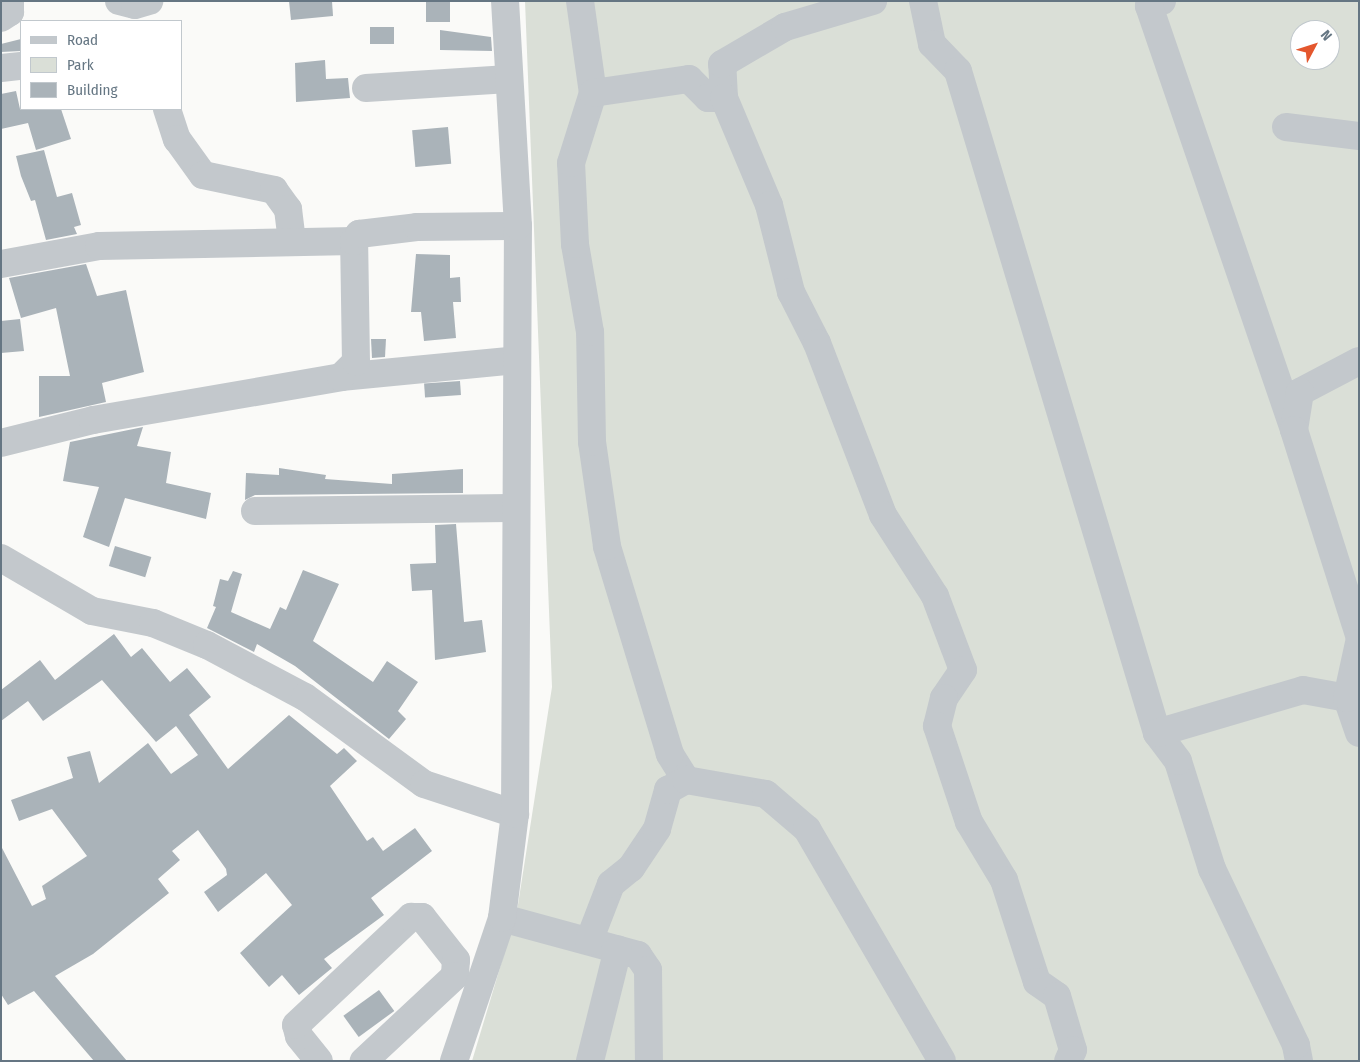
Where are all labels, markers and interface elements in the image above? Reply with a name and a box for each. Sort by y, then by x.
legend [20,20,182,110]
north arrow [1290,20,1340,70]
text: N [1317,27,1335,44]
text: Road [67,31,98,49]
text: Park [67,56,94,74]
text: Building [67,81,118,99]

